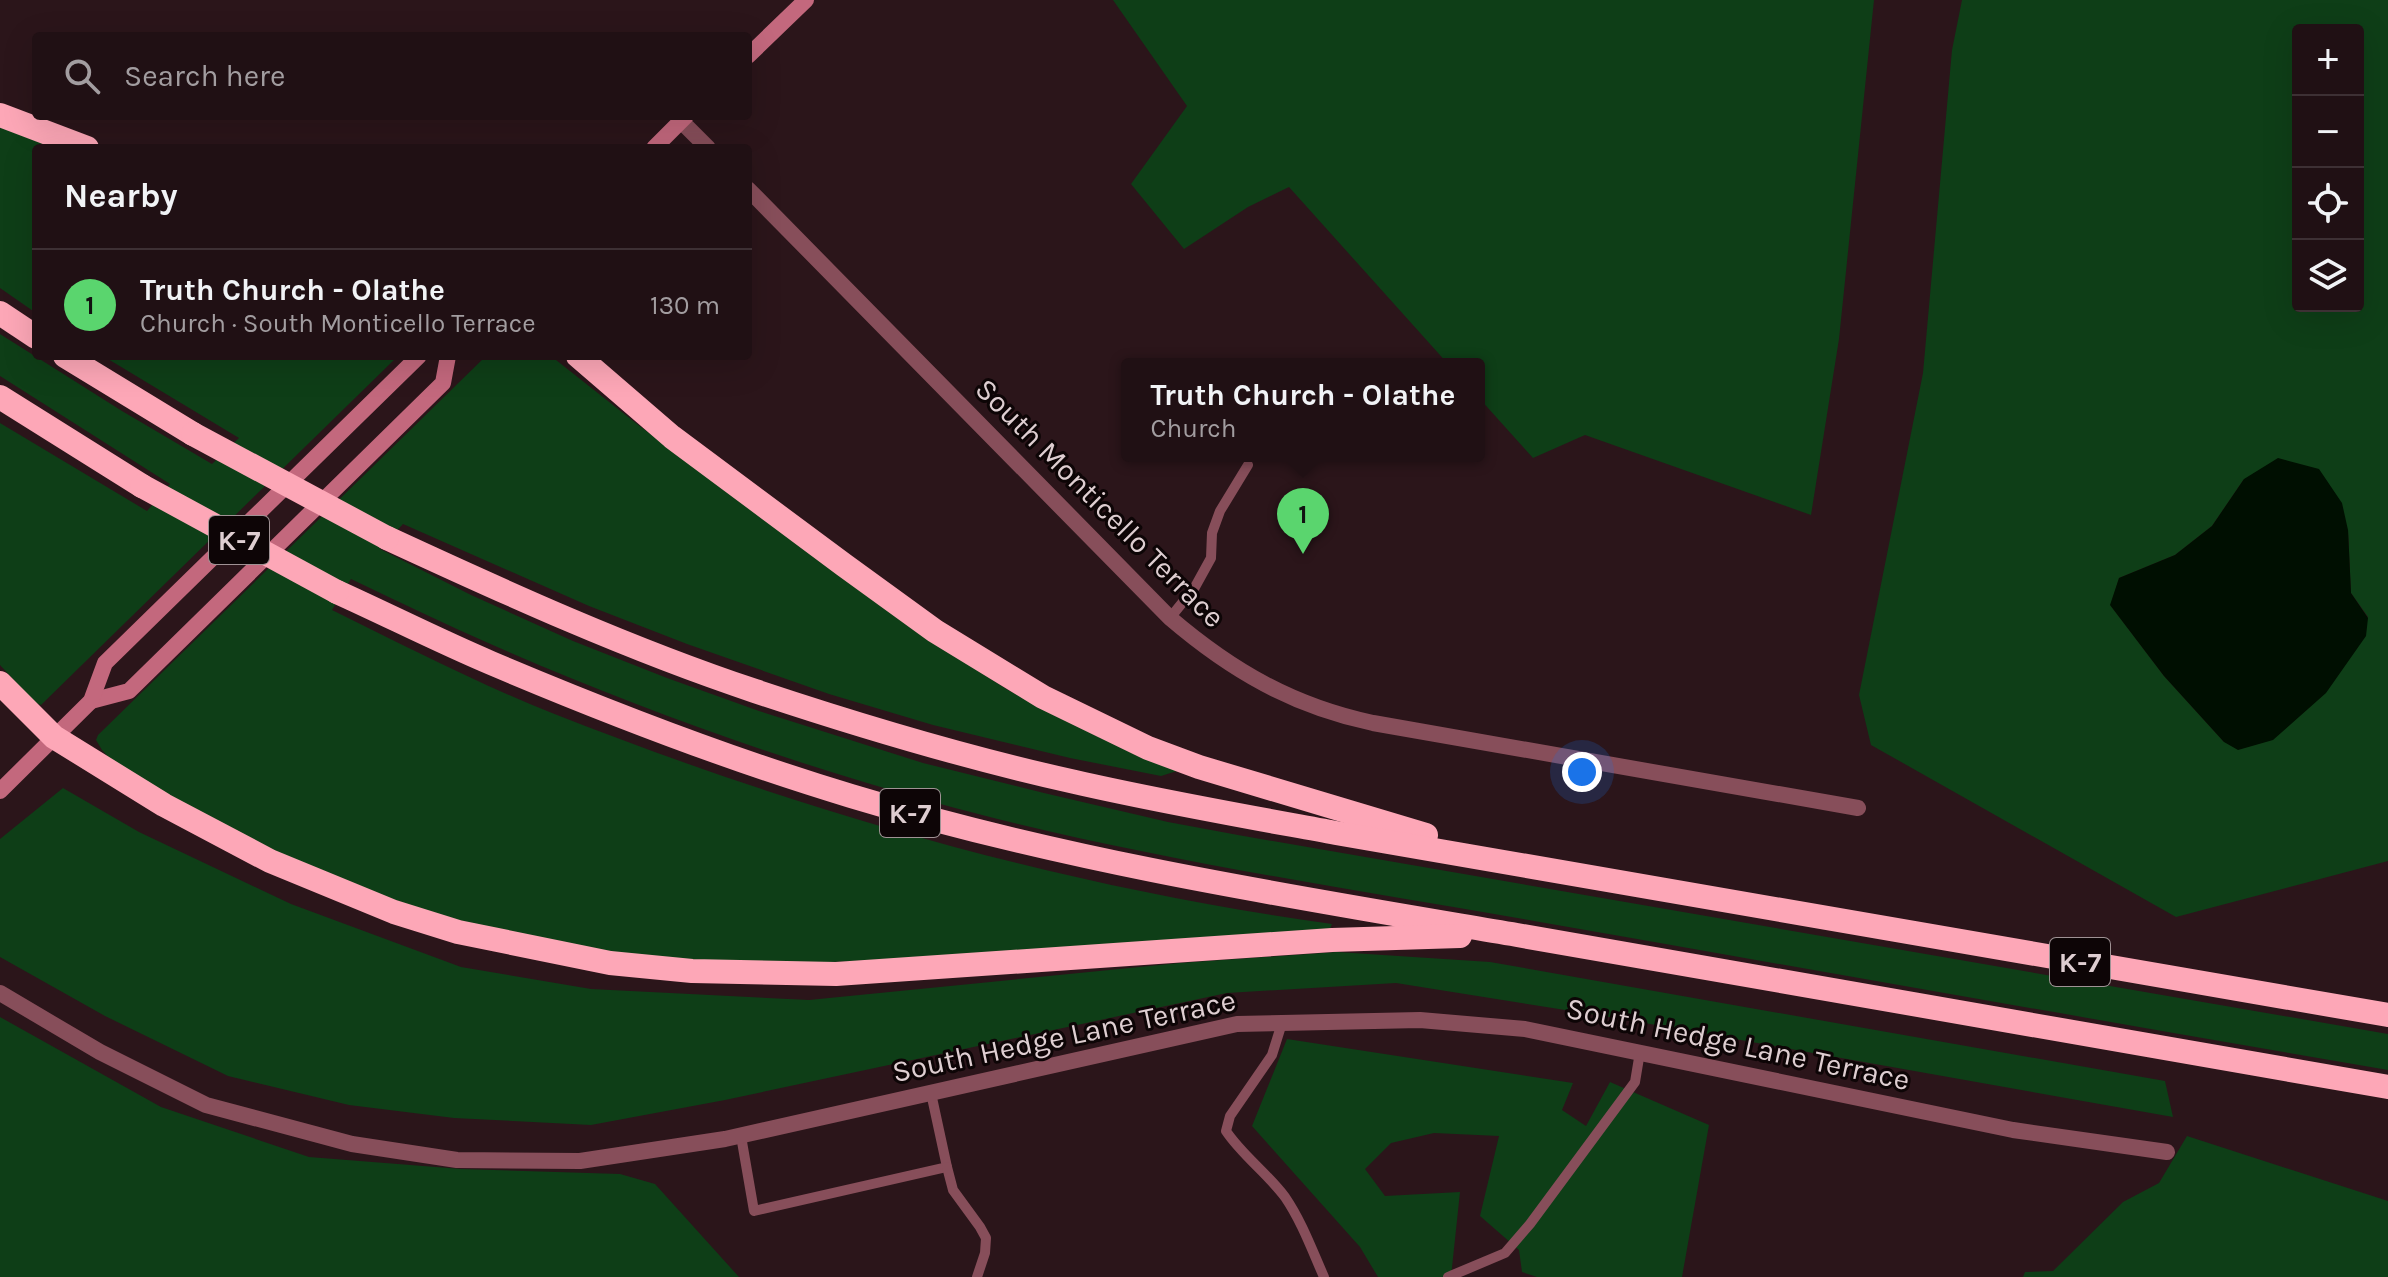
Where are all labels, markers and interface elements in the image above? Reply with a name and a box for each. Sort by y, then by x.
map controls [2292,24,2364,312]
button: + [2292,24,2364,96]
search box [32,32,752,120]
icon: search [60,54,104,98]
text: Search here [124,58,285,94]
button: − [2292,96,2364,168]
button: locate [2292,168,2364,240]
text: Nearby [64,176,178,216]
button: layers [2292,240,2364,312]
text: Truth Church - Olathe [140,272,445,308]
text: 1 [85,290,95,321]
text: 130 m [650,290,720,321]
text: Church · South Monticello Terrace [140,308,536,339]
popup [1121,358,1485,462]
street label: South Monticello Terrace [968,371,1232,635]
text: Truth Church - Olathe [1151,377,1455,413]
text: Church [1151,413,1236,444]
pin: 1 [1277,488,1329,554]
road number: K-7 [209,516,269,564]
your location [1562,752,1602,792]
road number: K-7 [880,789,940,837]
road number: K-7 [2050,938,2110,986]
street label: South Hedge Lane Terrace [889,982,1239,1090]
street label: South Hedge Lane Terrace [1563,990,1913,1098]

